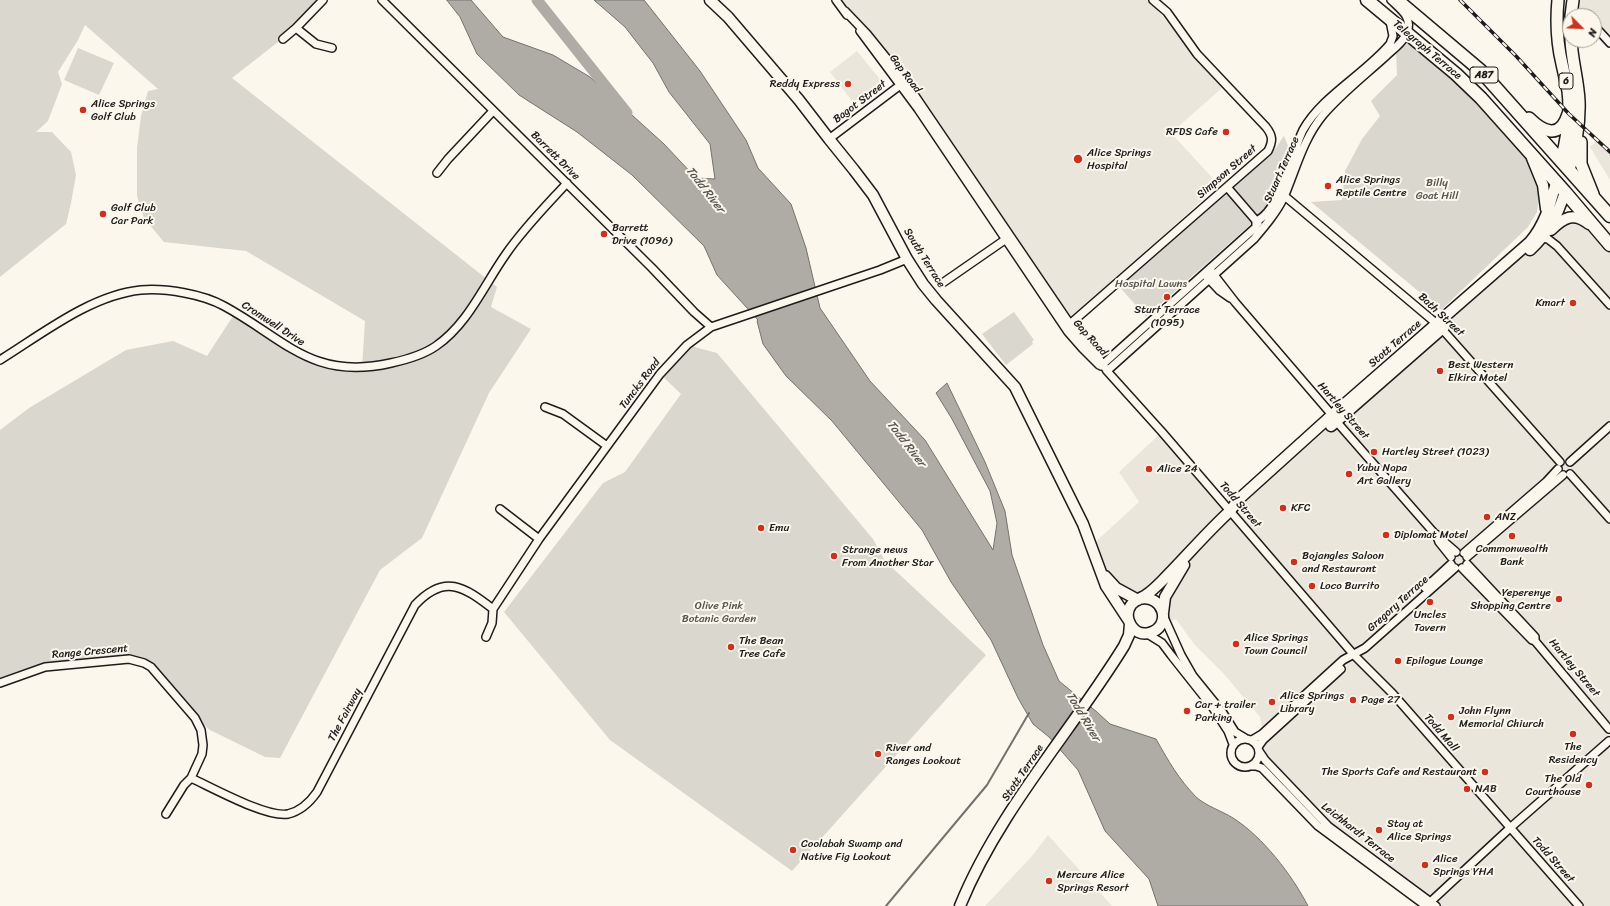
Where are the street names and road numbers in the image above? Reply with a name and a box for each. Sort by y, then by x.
street label: Telegraph Terrace [1390,17,1464,83]
street label: Gap Road [886,52,924,96]
road number: A87 [1470,67,1498,83]
road number: 6 [1559,73,1573,89]
street label: Bagot Street [831,78,889,126]
street label: Barrett Drive [528,129,582,183]
street label: Stuart Terrace [1262,135,1302,205]
street label: Simpson Street [1194,142,1260,202]
street label: South Terrace [900,226,948,290]
street label: Bath Street [1415,290,1467,340]
street label: Cromwell Drive [239,299,307,349]
street label: Gap Road [1070,317,1110,359]
street label: Stott Terrace [1366,318,1424,370]
street label: Tuncks Road [617,356,663,412]
street label: Hartley Street [1314,380,1372,442]
street label: Todd Street [1216,479,1264,531]
street label: Gregory Terrace [1365,573,1431,635]
street label: Hartley Street [1546,636,1602,700]
street label: Range Crescent [51,642,129,662]
street label: The Fairway [326,686,364,744]
street label: Todd Mall [1421,711,1461,755]
street label: Stott Terrace [999,742,1047,804]
street label: Leichhardt Terrace [1318,800,1398,866]
street label: Todd Street [1529,834,1577,886]

